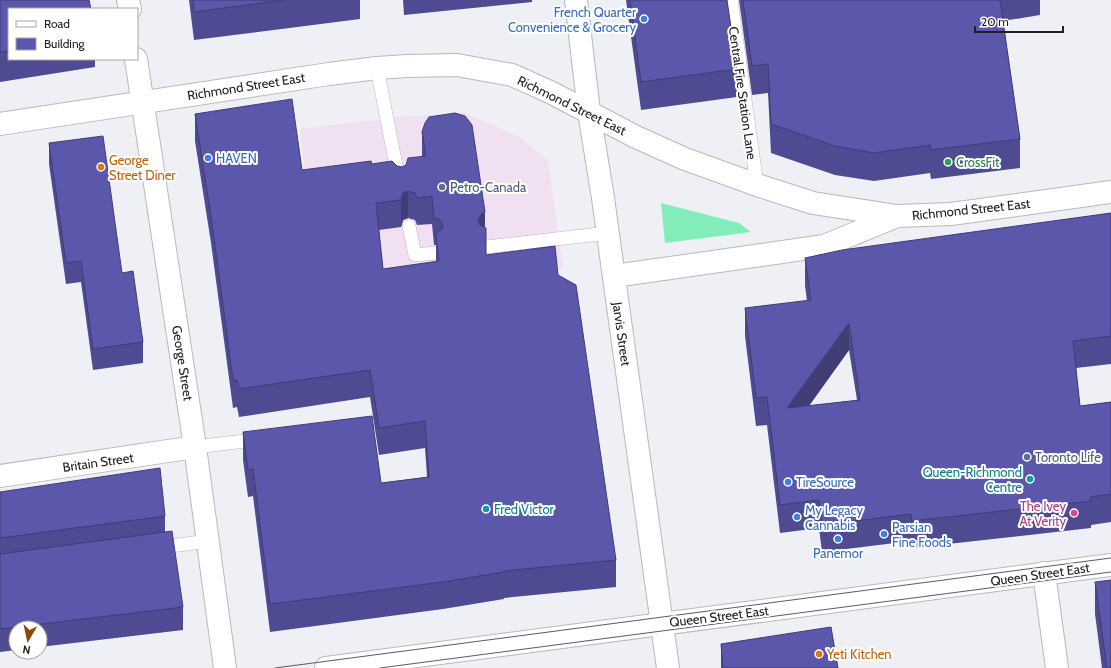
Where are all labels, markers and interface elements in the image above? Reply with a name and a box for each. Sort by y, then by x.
place label: French Quarter Convenience & Grocery [508,4,637,35]
legend [8,8,138,60]
scale bar [975,8,1063,34]
marker: French Quarter Convenience & Grocery [639,14,649,24]
text: 20 m [981,14,1009,29]
text: Road [44,16,70,31]
street label: Central Fire Station Lane [726,25,760,161]
text: Building [44,36,86,51]
street label: Richmond Street East [186,69,307,103]
street label: Richmond Street East [515,72,630,139]
place label: HAVEN [216,150,257,166]
place label: George Street Diner [109,152,176,183]
marker: HAVEN [203,153,213,163]
place label: CrossFit [956,154,1000,170]
marker: CrossFit [943,157,953,167]
marker: George Street Diner [96,162,106,172]
place label: Petro-Canada [450,179,527,195]
marker: Petro-Canada [437,182,447,192]
street label: Richmond Street East [911,195,1032,223]
street label: Jarvis Street [609,300,634,368]
street label: George Street [169,324,197,402]
street label: Britain Street [61,449,135,475]
place label: Toronto Life [1035,449,1101,465]
marker: Toronto Life [1022,452,1032,462]
place label: Queen-Richmond Centre [923,464,1022,495]
place label: TireSource [796,474,854,490]
marker: Queen-Richmond Centre [1025,474,1035,484]
marker: TireSource [783,477,793,487]
place label: The Ivey At Verity [1019,498,1066,529]
place label: Fred Victor [494,501,555,517]
place label: My Legacy Cannabis [805,502,863,533]
marker: Fred Victor [481,504,491,514]
marker: The Ivey At Verity [1069,508,1079,518]
marker: My Legacy Cannabis [792,512,802,522]
place label: Parsian Fine Foods [892,519,952,550]
marker: Parsian Fine Foods [879,529,889,539]
marker: Panemor [833,534,843,544]
place label: Panemor [813,545,864,561]
street label: Queen Street East [989,559,1091,589]
street label: Queen Street East [668,602,770,630]
north arrow [8,620,48,660]
text: N [21,642,31,657]
place label: Yeti Kitchen [826,646,892,662]
marker: Yeti Kitchen [814,649,824,659]

